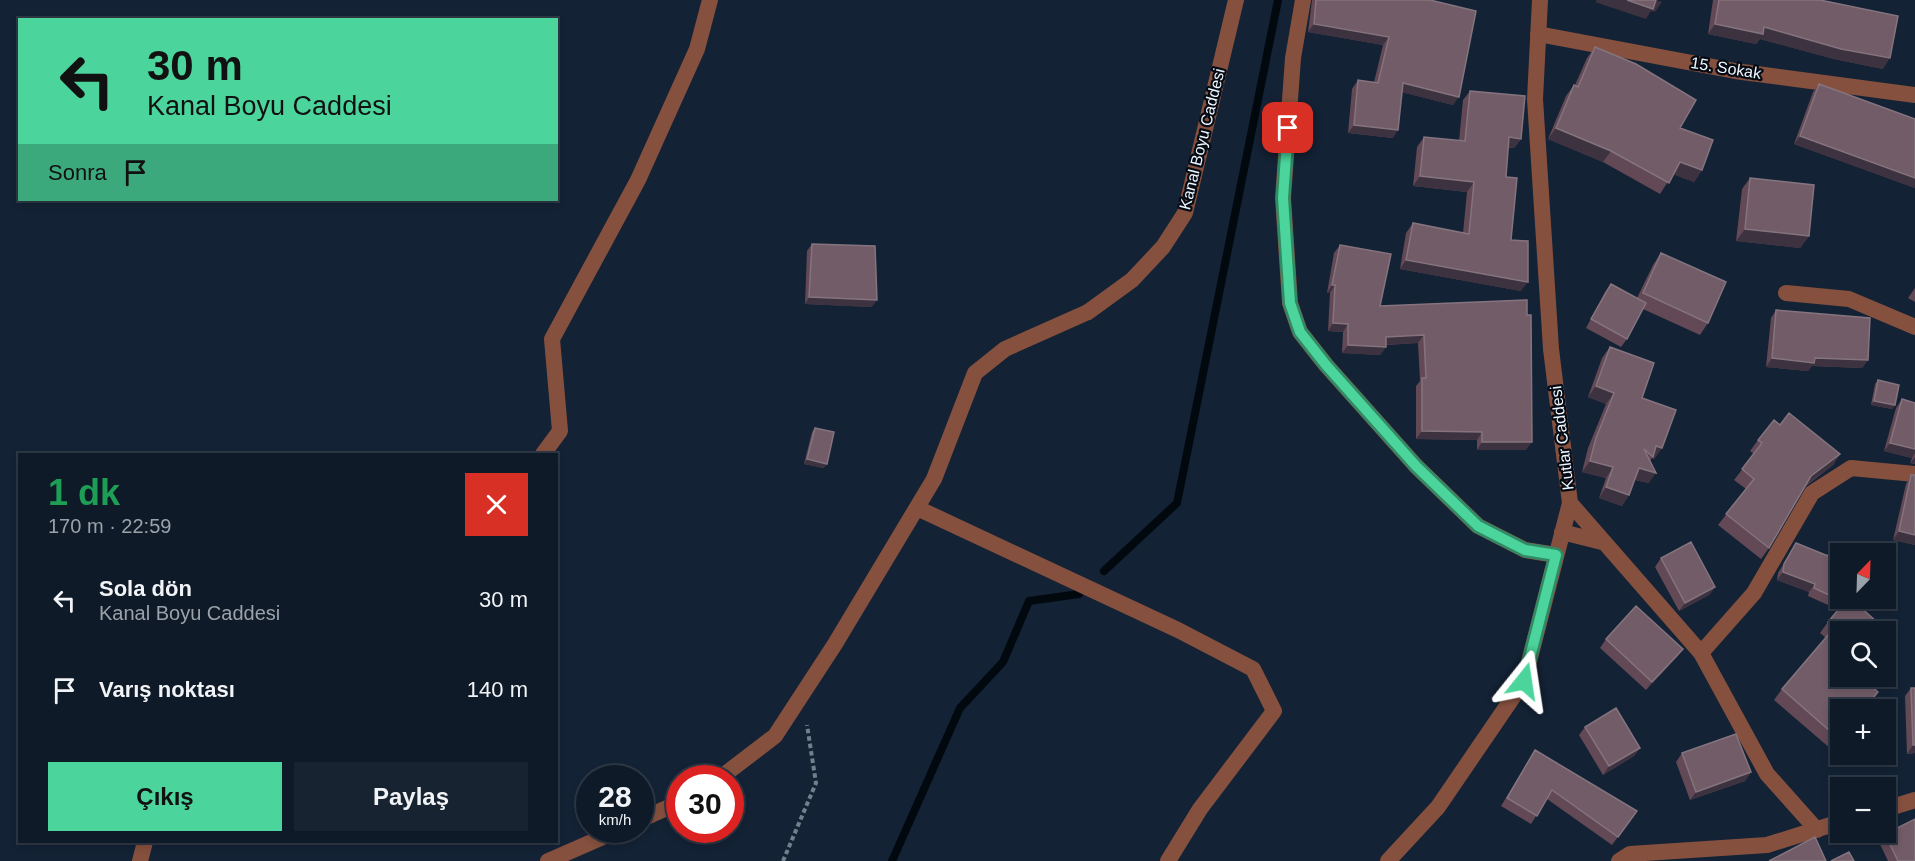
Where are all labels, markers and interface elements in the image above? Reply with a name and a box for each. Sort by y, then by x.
icon: left [48,42,126,120]
text: 30 m [147,42,243,89]
street label: 15. Sokak [1690,54,1763,82]
street label: Kanal Boyu Caddesi [1176,67,1228,211]
text: Kanal Boyu Caddesi [147,91,392,121]
pin [1262,102,1313,153]
icon: arrive [1271,111,1304,144]
icon: arrive [119,156,152,189]
text: Sonra [48,160,107,185]
street label: Kutlar Caddesi [1547,385,1577,491]
text: 1 dk [48,472,120,513]
button: close [465,473,528,536]
text: 170 m · 22:59 [48,515,171,537]
north arrow [1830,543,1896,609]
map controls [1830,543,1896,843]
text: Sola dön [99,576,192,601]
icon: left [48,584,81,617]
text: 30 m [479,587,528,612]
text: Kanal Boyu Caddesi [99,602,280,624]
button: search [1830,621,1896,687]
position arrow [1492,649,1556,713]
icon: arrive [48,674,81,707]
text: Varış noktası [99,677,235,702]
text: 140 m [467,677,528,702]
button: + [1830,699,1896,765]
button: Çıkış [48,762,282,831]
button: Paylaş [294,762,528,831]
speed limit sign: 30 [666,765,744,843]
button: − [1830,777,1896,843]
text: 28 [598,780,632,813]
text: km/h [599,811,631,828]

